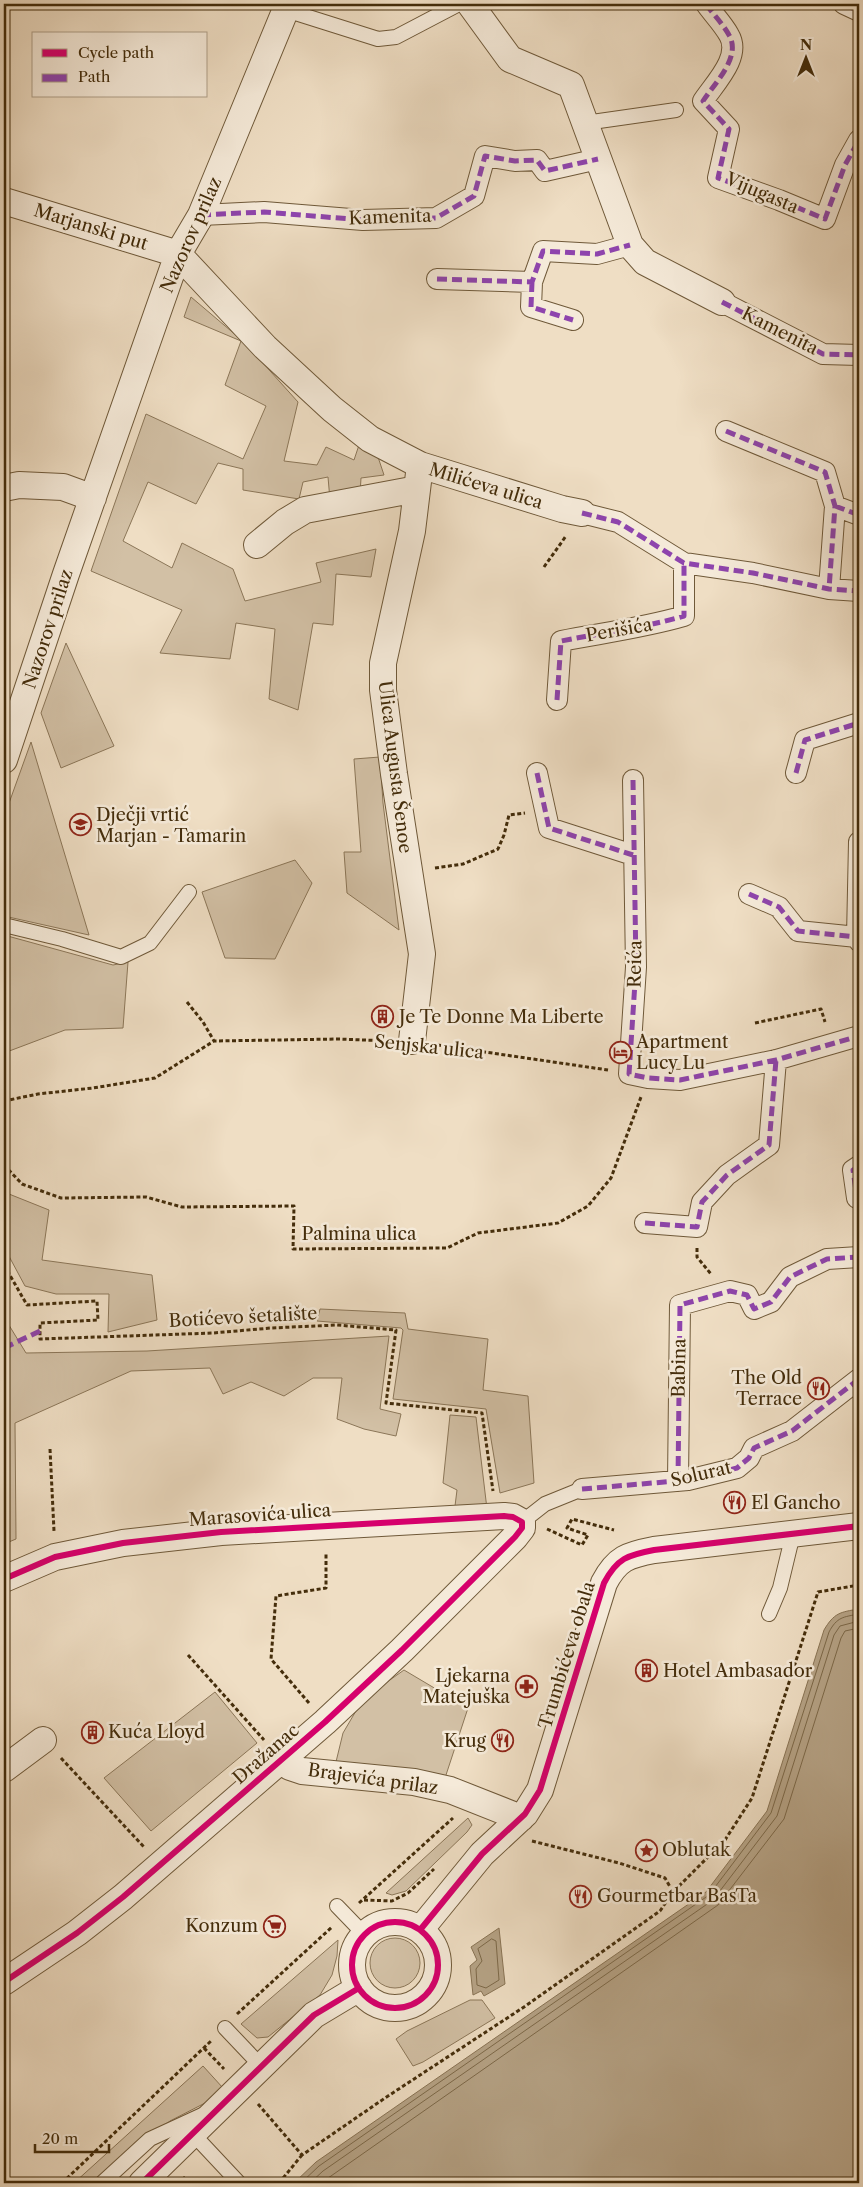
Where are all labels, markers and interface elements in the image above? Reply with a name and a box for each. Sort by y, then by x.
legend [32,32,208,98]
north arrow [780,32,830,82]
text: N [800,36,812,54]
text: Cycle path [78,43,155,62]
text: Path [78,67,111,86]
street label: Vijugasta [721,167,802,218]
street label: Nazorov prilaz [156,174,226,296]
street label: Marjanski put [31,199,151,255]
street label: Kamenita [348,205,432,229]
street label: Kamenita [738,302,822,360]
street label: Milićeva ulica [426,458,546,514]
street label: Nazorov prilaz [18,566,78,692]
street label: Perišića [584,613,654,647]
street label: Ulica Augusta Šenoe [373,679,418,855]
place label: Dječji vrtić Marjan - Tamarin [96,804,246,847]
school or university icon: Dječji vrtić Marjan - Tamarin [68,813,92,837]
street label: Reića [624,939,646,988]
building icon: Je Te Donne Ma Liberte [371,1005,395,1029]
place label: Je Te Donne Ma Liberte [396,1006,604,1028]
street label: Senjska ulica [373,1030,485,1064]
place label: Apartment Lucy Lu [635,1031,729,1074]
hotel icon: Apartment Lucy Lu [608,1040,632,1064]
street label: Palmina ulica [302,1223,417,1245]
street label: Botićevo šetalište [168,1302,318,1332]
street label: Babina [667,1338,691,1398]
place label: The Old Terrace [731,1367,802,1410]
restaurant icon: The Old Terrace [806,1376,830,1400]
street label: Solurat [669,1456,734,1492]
restaurant icon: El Gancho [723,1491,747,1515]
place label: El Gancho [751,1492,841,1514]
street label: Marasovića ulica [188,1499,332,1531]
street label: Trumbićeva obala [534,1578,600,1731]
building icon: Hotel Ambasador [635,1659,659,1683]
place label: Hotel Ambasador [663,1660,813,1682]
place label: Ljekarna Matejuška [422,1665,511,1708]
pharmacy icon: Ljekarna Matejuška [514,1674,538,1698]
street label: Dražanac [228,1719,304,1789]
building icon: Kuća Lloyd [80,1720,104,1744]
place label: Kuća Lloyd [108,1721,205,1743]
restaurant icon: Krug [490,1729,514,1753]
place label: Krug [444,1730,486,1752]
street label: Brajevića prilaz [306,1759,440,1799]
place icon: Oblutak [634,1838,658,1862]
place label: Oblutak [662,1839,732,1861]
restaurant icon: Gourmetbar BasTa [569,1884,593,1908]
place label: Gourmetbar BasTa [597,1885,757,1907]
supermarket icon: Konzum [262,1914,286,1938]
place label: Konzum [185,1915,258,1937]
scale bar [35,2122,109,2154]
text: 20 m [42,2129,78,2148]

